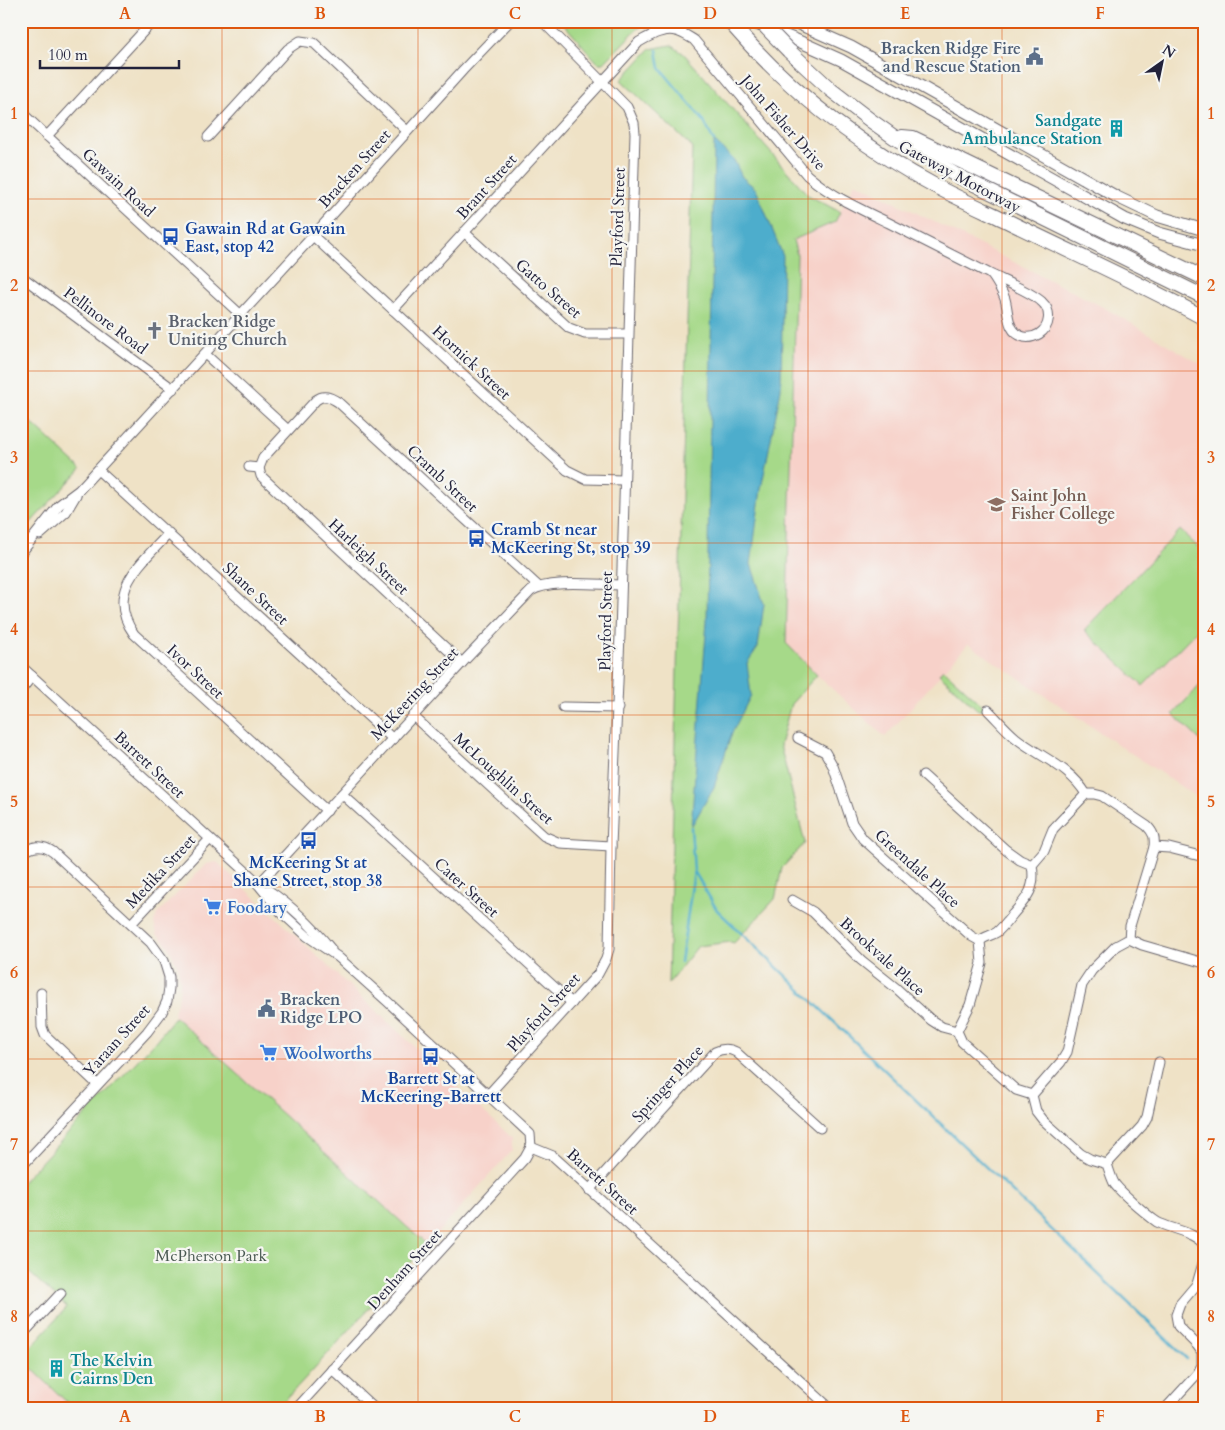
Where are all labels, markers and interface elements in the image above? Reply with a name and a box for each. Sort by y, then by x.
text: A [119,3,131,25]
text: B [314,3,326,25]
text: C [509,3,521,25]
text: D [703,3,717,25]
text: E [900,3,910,25]
text: F [1095,3,1105,25]
scale bar [40,38,179,70]
place label: Bracken Ridge Fire and Rescue Station [881,38,1022,78]
north arrow [1138,38,1188,88]
text: N [1159,40,1179,63]
text: 100 m [48,45,88,65]
public building icon: Bracken Ridge Fire and Rescue Station [1025,47,1045,67]
street label: John Fisher Drive [734,69,831,175]
text: 1 [10,103,18,125]
text: 1 [1207,103,1215,125]
place label: Sandgate Ambulance Station [962,110,1103,150]
building icon: Sandgate Ambulance Station [1106,119,1126,139]
street label: Bracken Street [314,125,396,213]
street label: Gateway Motorway [894,135,1025,219]
street label: Gawain Road [77,143,160,223]
street label: Brant Street [452,149,522,224]
street label: Playford Street [605,167,631,267]
place label: Gawain Rd at Gawain East, stop 42 [185,218,346,258]
bus stop icon: Gawain Rd at Gawain East, stop 42 [161,227,181,247]
street label: Gatto Street [511,254,586,324]
text: 2 [10,275,18,297]
text: 2 [1207,275,1215,297]
street label: Pellinore Road [59,282,152,360]
place label: Bracken Ridge Uniting Church [168,311,287,351]
church icon: Bracken Ridge Uniting Church [144,320,164,340]
street label: Hornick Street [427,321,515,405]
street label: Cramb Street [402,440,483,517]
text: 3 [10,447,18,469]
text: 3 [1207,447,1215,469]
place label: Saint John Fisher College [1011,485,1115,525]
school or university icon: Saint John Fisher College [987,494,1007,514]
street label: Harleigh Street [323,514,413,600]
place label: Cramb St near McKeering St, stop 39 [491,519,650,559]
bus stop icon: Cramb St near McKeering St, stop 39 [467,528,487,548]
street label: Shane Street [218,557,293,630]
street label: Playford Street [594,571,618,671]
text: 4 [10,619,18,641]
text: 4 [1207,619,1215,641]
street label: Ivor Street [162,640,229,704]
street label: McKeering Street [366,642,464,745]
street label: Barrett Street [109,726,190,803]
street label: McLoughlin Street [449,728,558,830]
text: 5 [10,791,18,813]
text: 5 [1207,791,1215,813]
street label: Greendale Place [870,824,965,913]
street label: Medika Street [121,830,201,913]
bus stop icon: McKeering St at Shane Street, stop 38 [298,830,318,850]
place label: McKeering St at Shane Street, stop 38 [233,852,383,892]
street label: Cater Street [429,853,503,923]
supermarket icon: Foodary [203,897,223,917]
place label: Foodary [227,897,287,919]
street label: Brookvale Place [835,912,930,1001]
text: 6 [10,962,18,984]
text: 6 [1207,962,1215,984]
street label: Playford Street [502,968,585,1057]
place label: Bracken Ridge LPO [280,989,362,1029]
public building icon: Bracken Ridge LPO [256,998,276,1018]
street label: Yaraan Street [78,1000,155,1082]
street label: Springer Place [627,1040,708,1127]
supermarket icon: Woolworths [259,1043,279,1063]
place label: Woolworths [282,1043,372,1065]
bus stop icon: Barrett St at McKeering-Barrett [421,1046,441,1066]
place label: Barrett St at McKeering-Barrett [361,1068,502,1108]
text: 7 [10,1134,18,1156]
text: 7 [1207,1134,1215,1156]
street label: Barrett Street [562,1144,643,1220]
street label: Denham Street [363,1225,447,1315]
park label: McPherson Park [155,1245,267,1267]
text: 8 [10,1306,18,1328]
text: 8 [1207,1306,1215,1328]
place label: The Kelvin Cairns Den [70,1350,154,1390]
building icon: The Kelvin Cairns Den [46,1359,66,1379]
text: A [119,1406,131,1428]
text: B [314,1406,326,1428]
text: C [509,1406,521,1428]
text: D [703,1406,717,1428]
text: E [900,1406,910,1428]
text: F [1095,1406,1105,1428]

